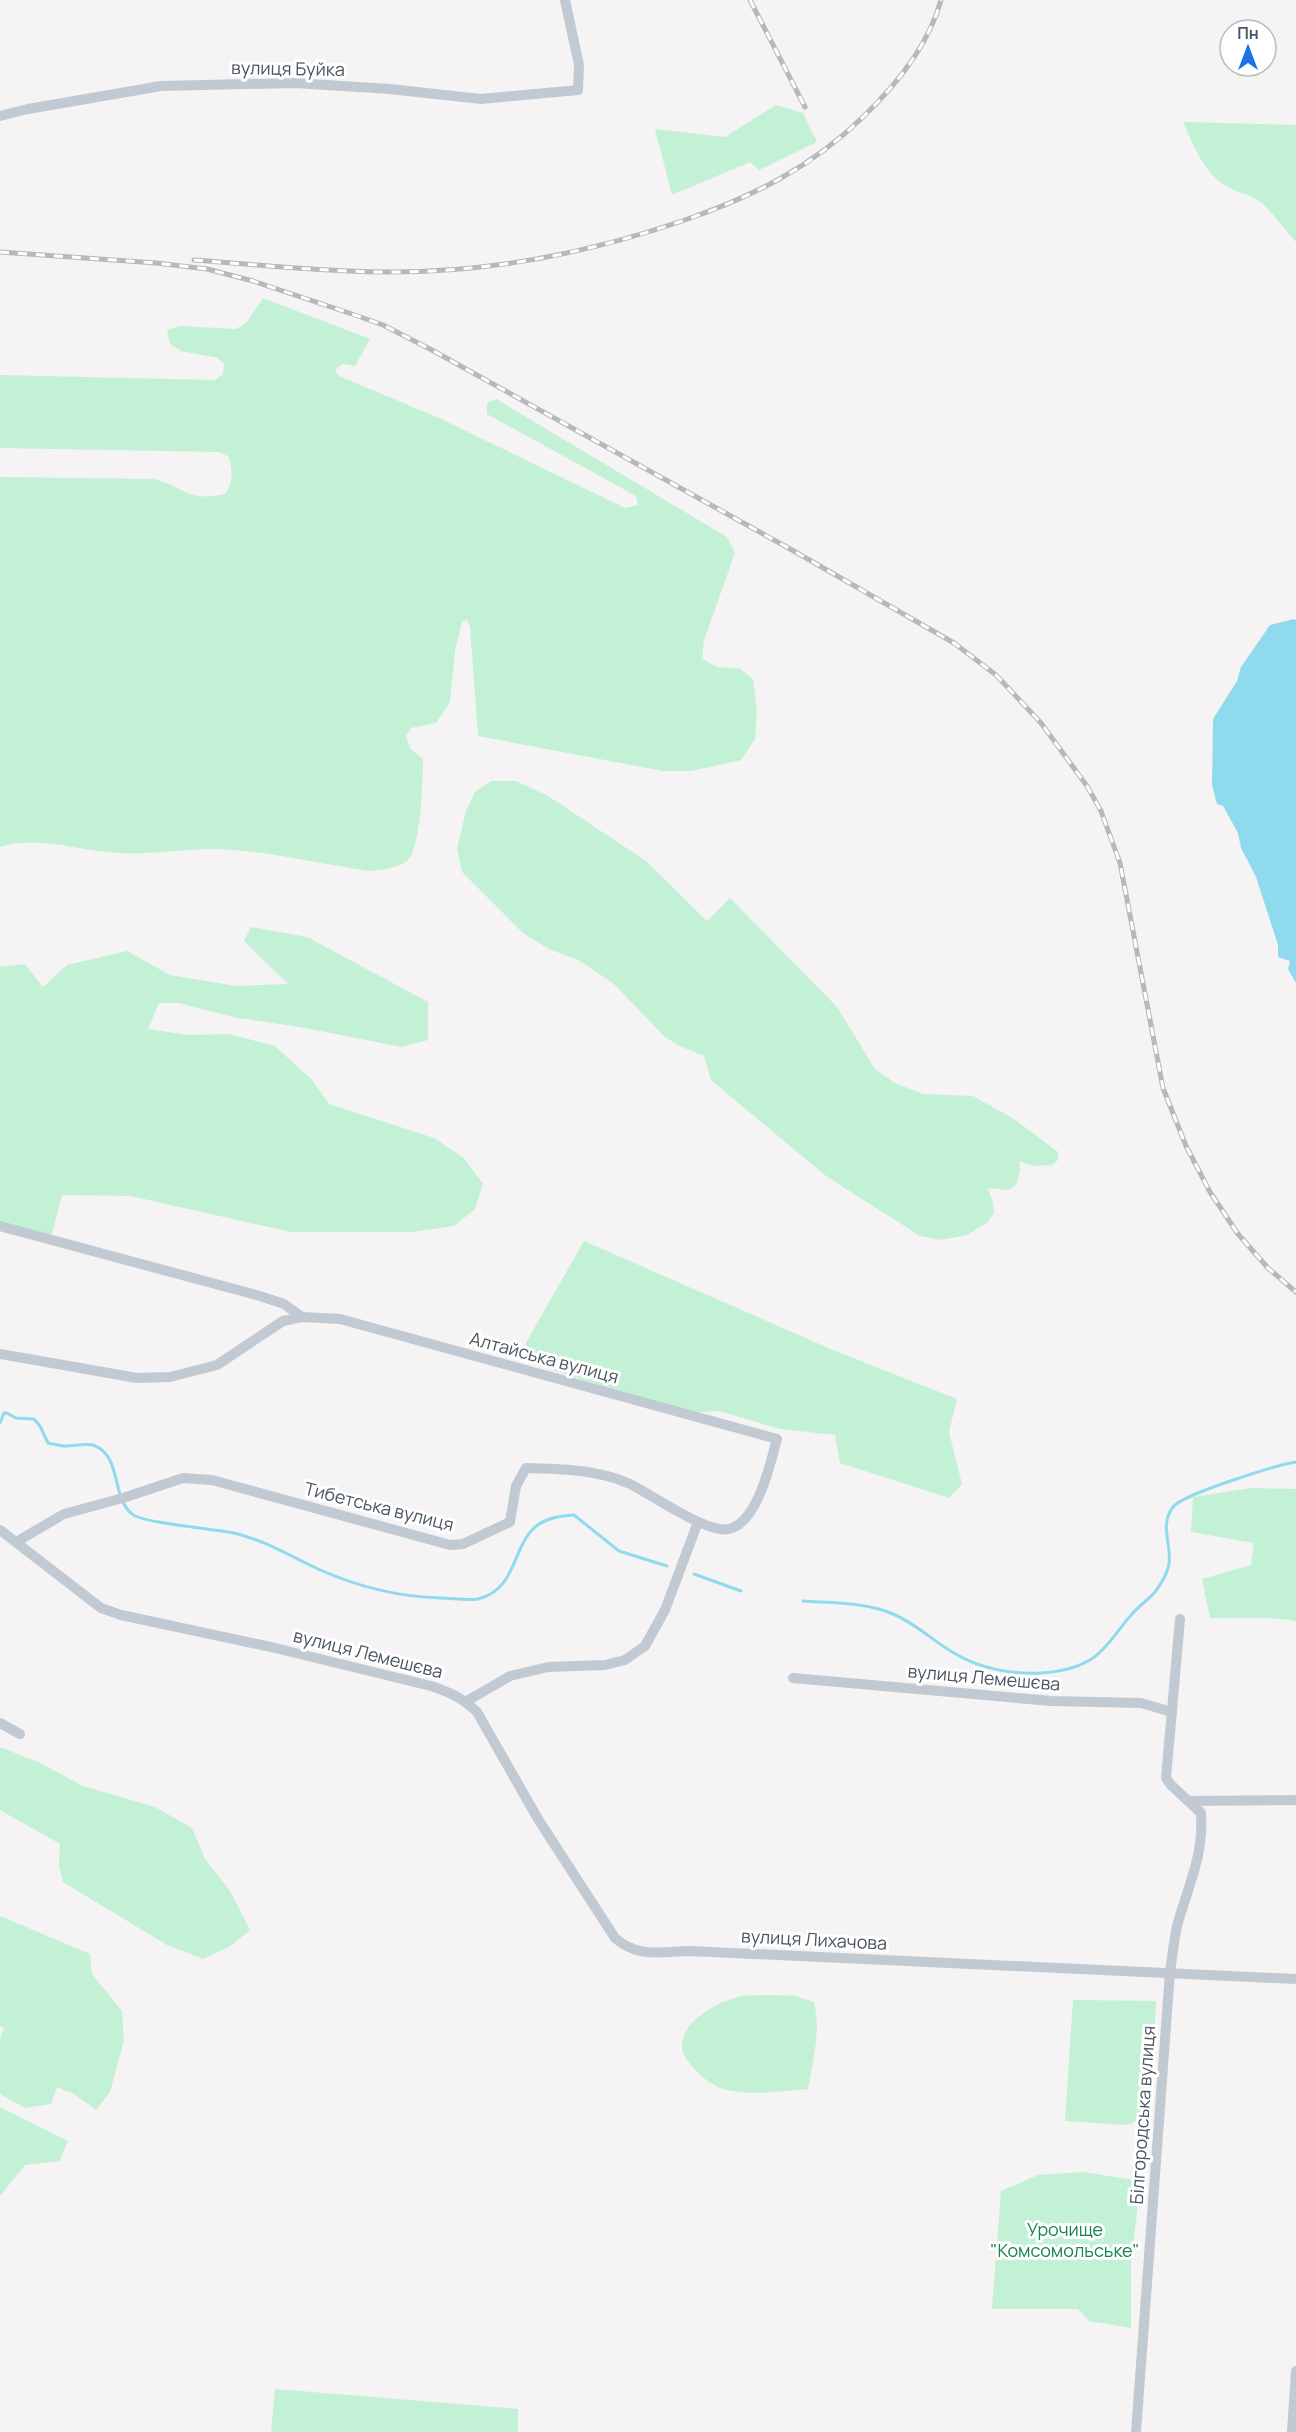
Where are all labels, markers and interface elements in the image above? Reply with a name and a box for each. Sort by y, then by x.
north arrow [1218,18,1278,78]
text: Пн [1237,22,1259,44]
street label: вулиця Буйка [231,55,345,81]
street label: Алтайська вулиця [467,1326,621,1388]
street label: Тибетська вулиця [302,1476,457,1536]
street label: вулиця Лемешєва [291,1623,445,1683]
street label: вулиця Лемешєва [907,1658,1061,1696]
street label: вулиця Лихачова [740,1923,888,1955]
street label: Білгородська вулиця [1124,2025,1160,2205]
park label: Урочище "Комсомольське" [990,2217,1140,2262]

